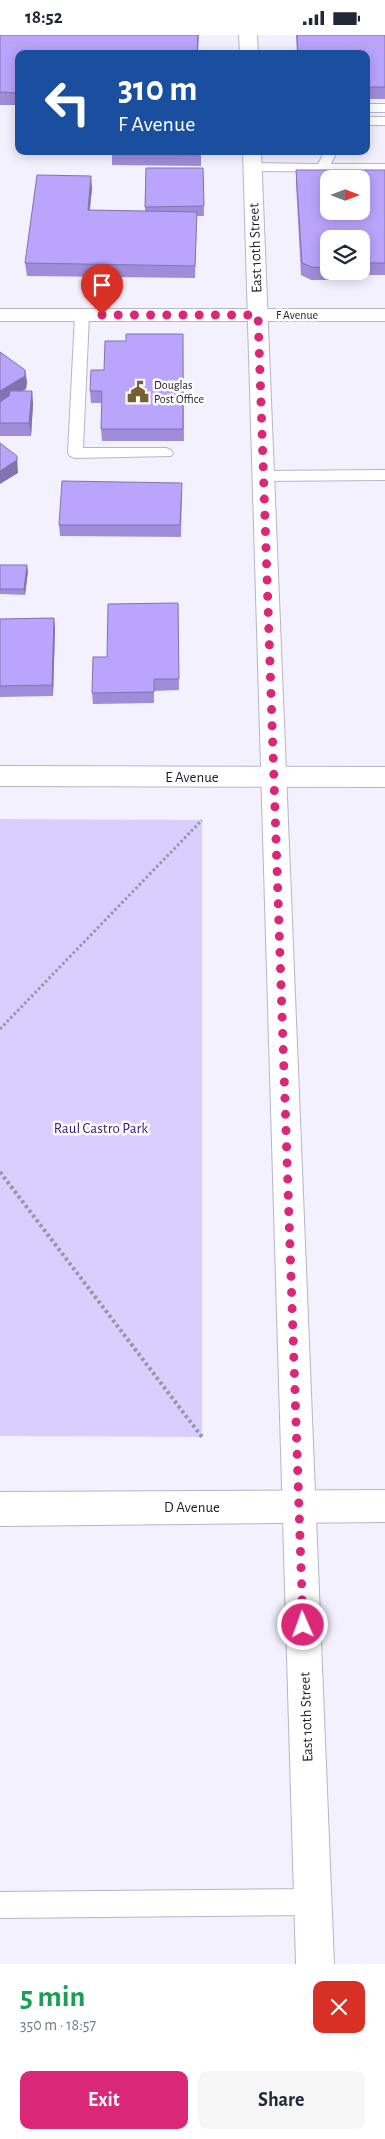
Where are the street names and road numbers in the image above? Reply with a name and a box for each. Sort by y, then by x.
street label: East 10th Street [246,202,265,293]
street label: F Avenue [276,309,318,321]
street label: E Avenue [165,770,219,785]
street label: D Avenue [164,1500,220,1515]
street label: East 10th Street [297,1671,316,1762]

